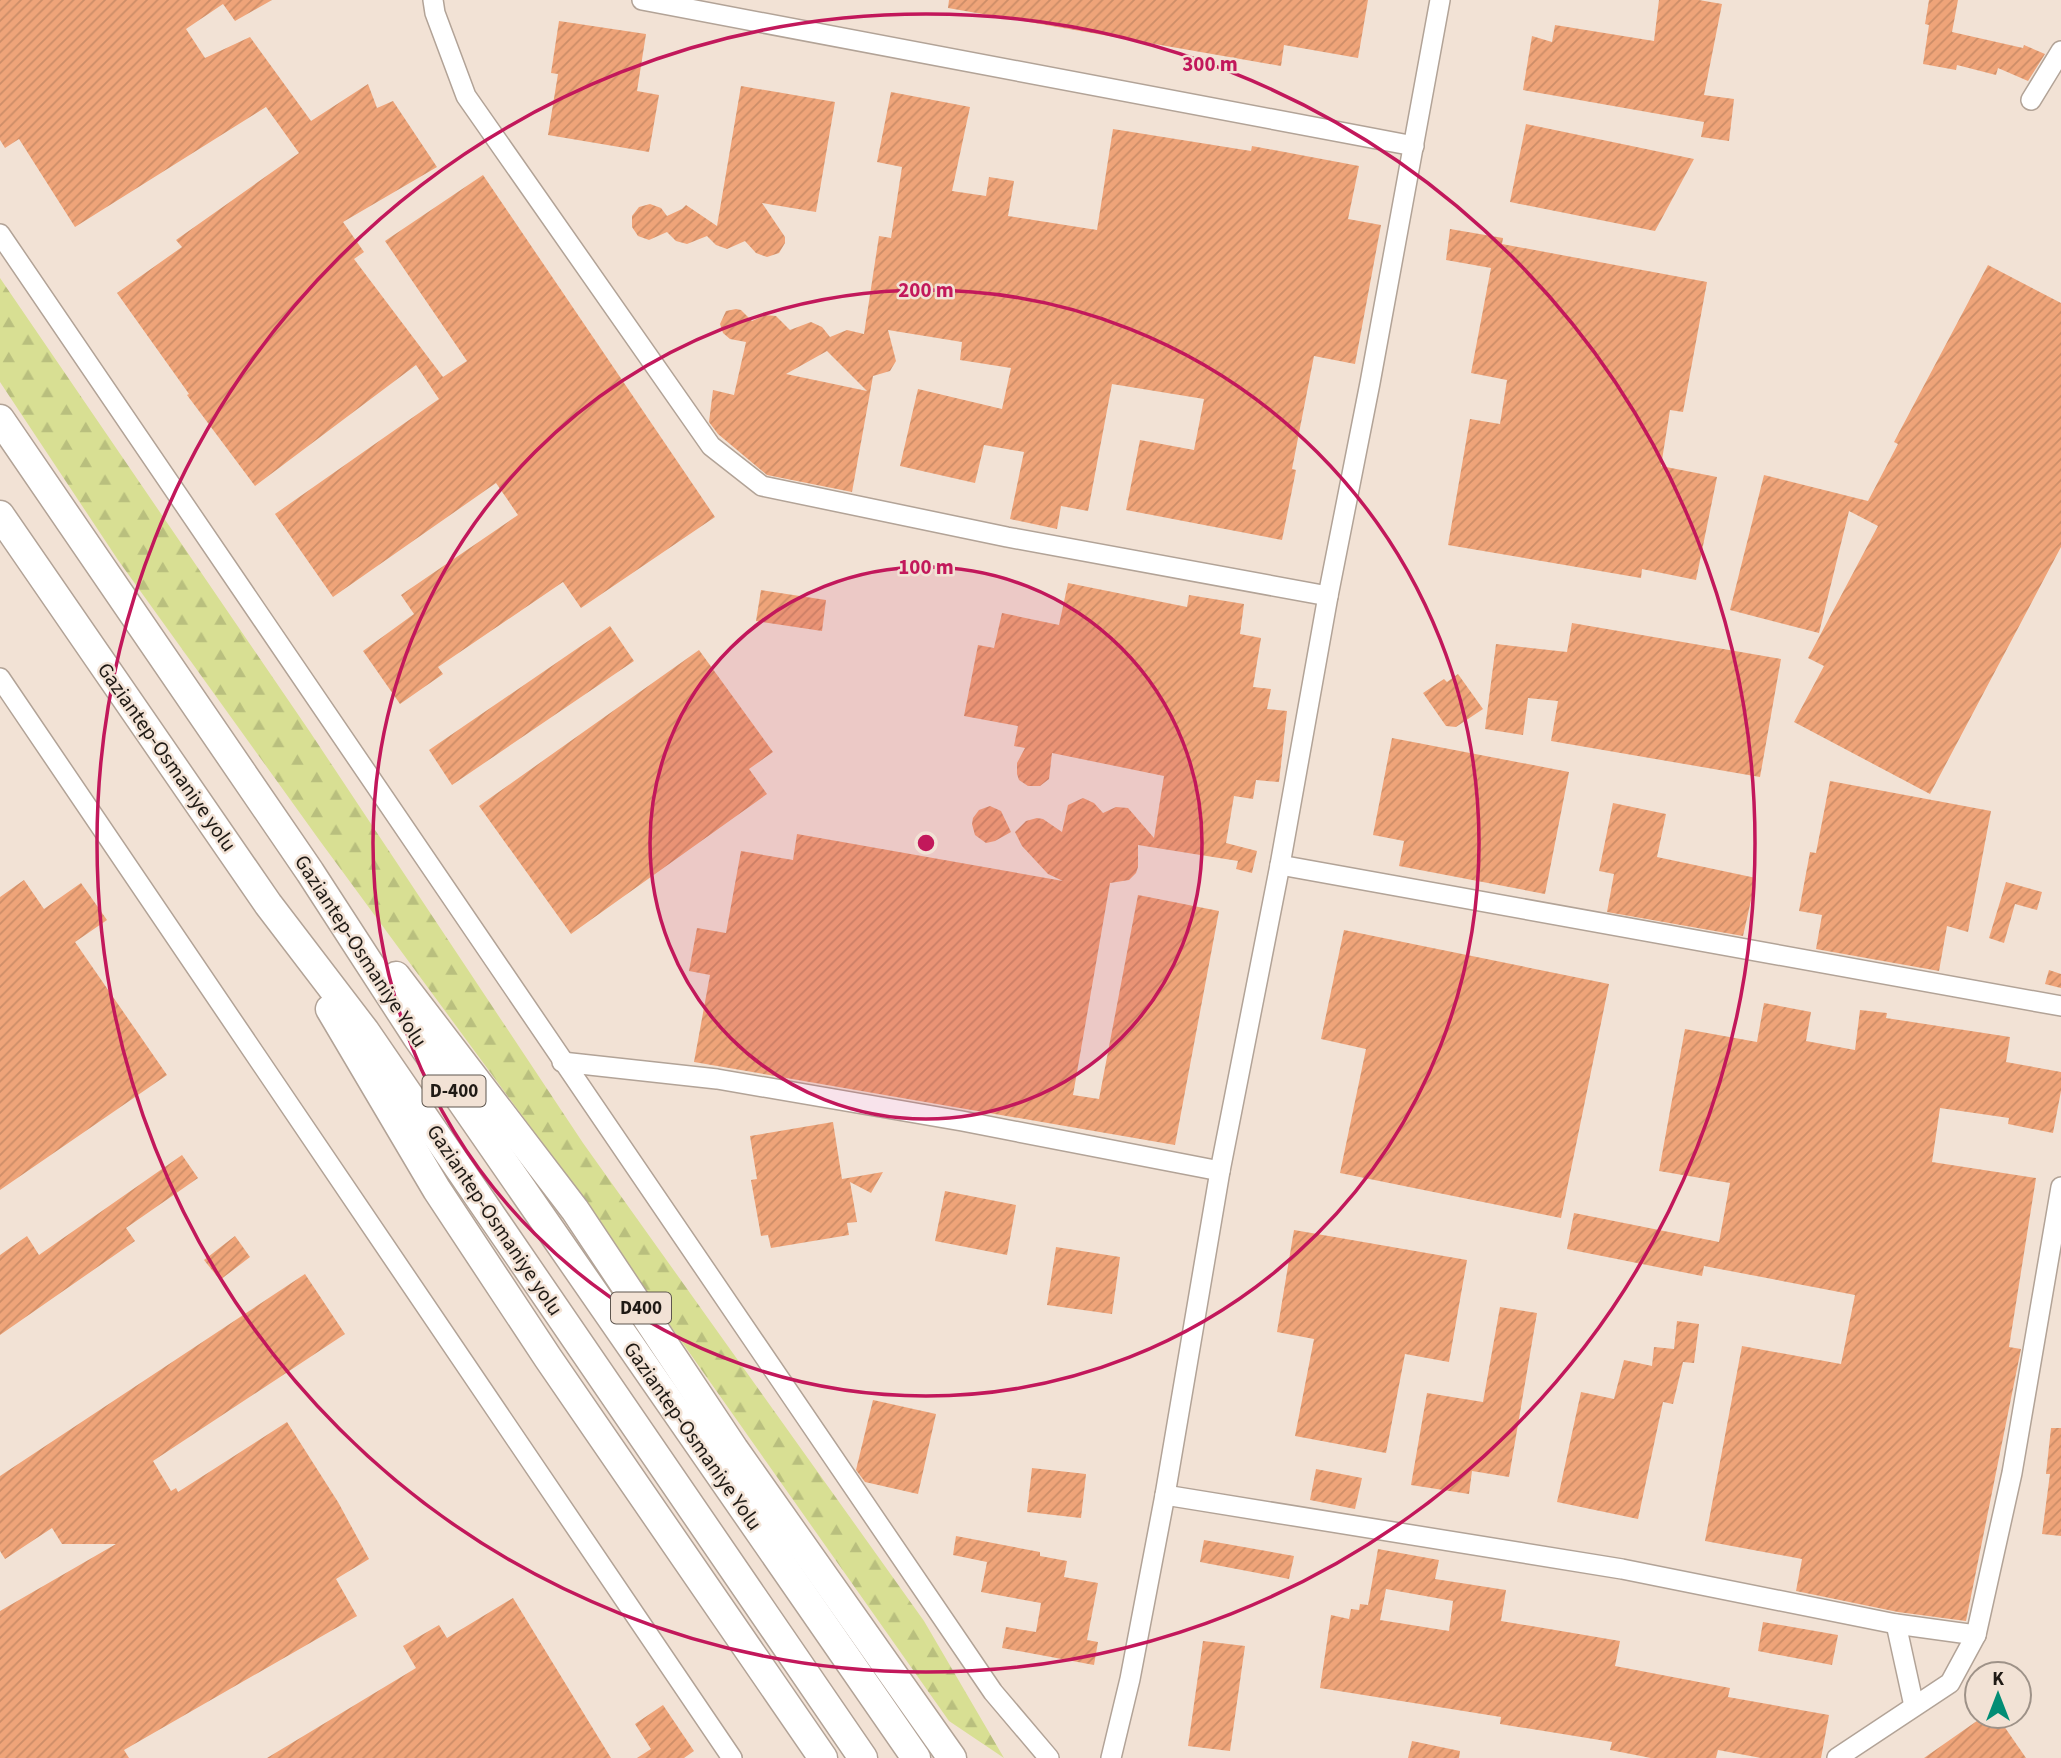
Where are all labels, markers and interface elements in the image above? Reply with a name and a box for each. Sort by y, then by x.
text: 300 m [1182,49,1238,79]
text: 200 m [898,275,954,305]
text: 100 m [898,552,954,582]
street label: Gaziantep-Osmaniye yolu [90,656,244,858]
centre of rings [914,831,938,855]
street label: Gaziantep-Osmaniye Yolu [287,849,435,1053]
road number: D-400 [422,1076,486,1106]
street label: Gaziantep-Osmaniye yolu [420,1118,570,1322]
road number: D400 [611,1292,671,1324]
street label: Gaziantep-Osmaniye Yolu [616,1336,770,1536]
north arrow [1963,1660,2033,1730]
text: K [1992,1666,2004,1693]

